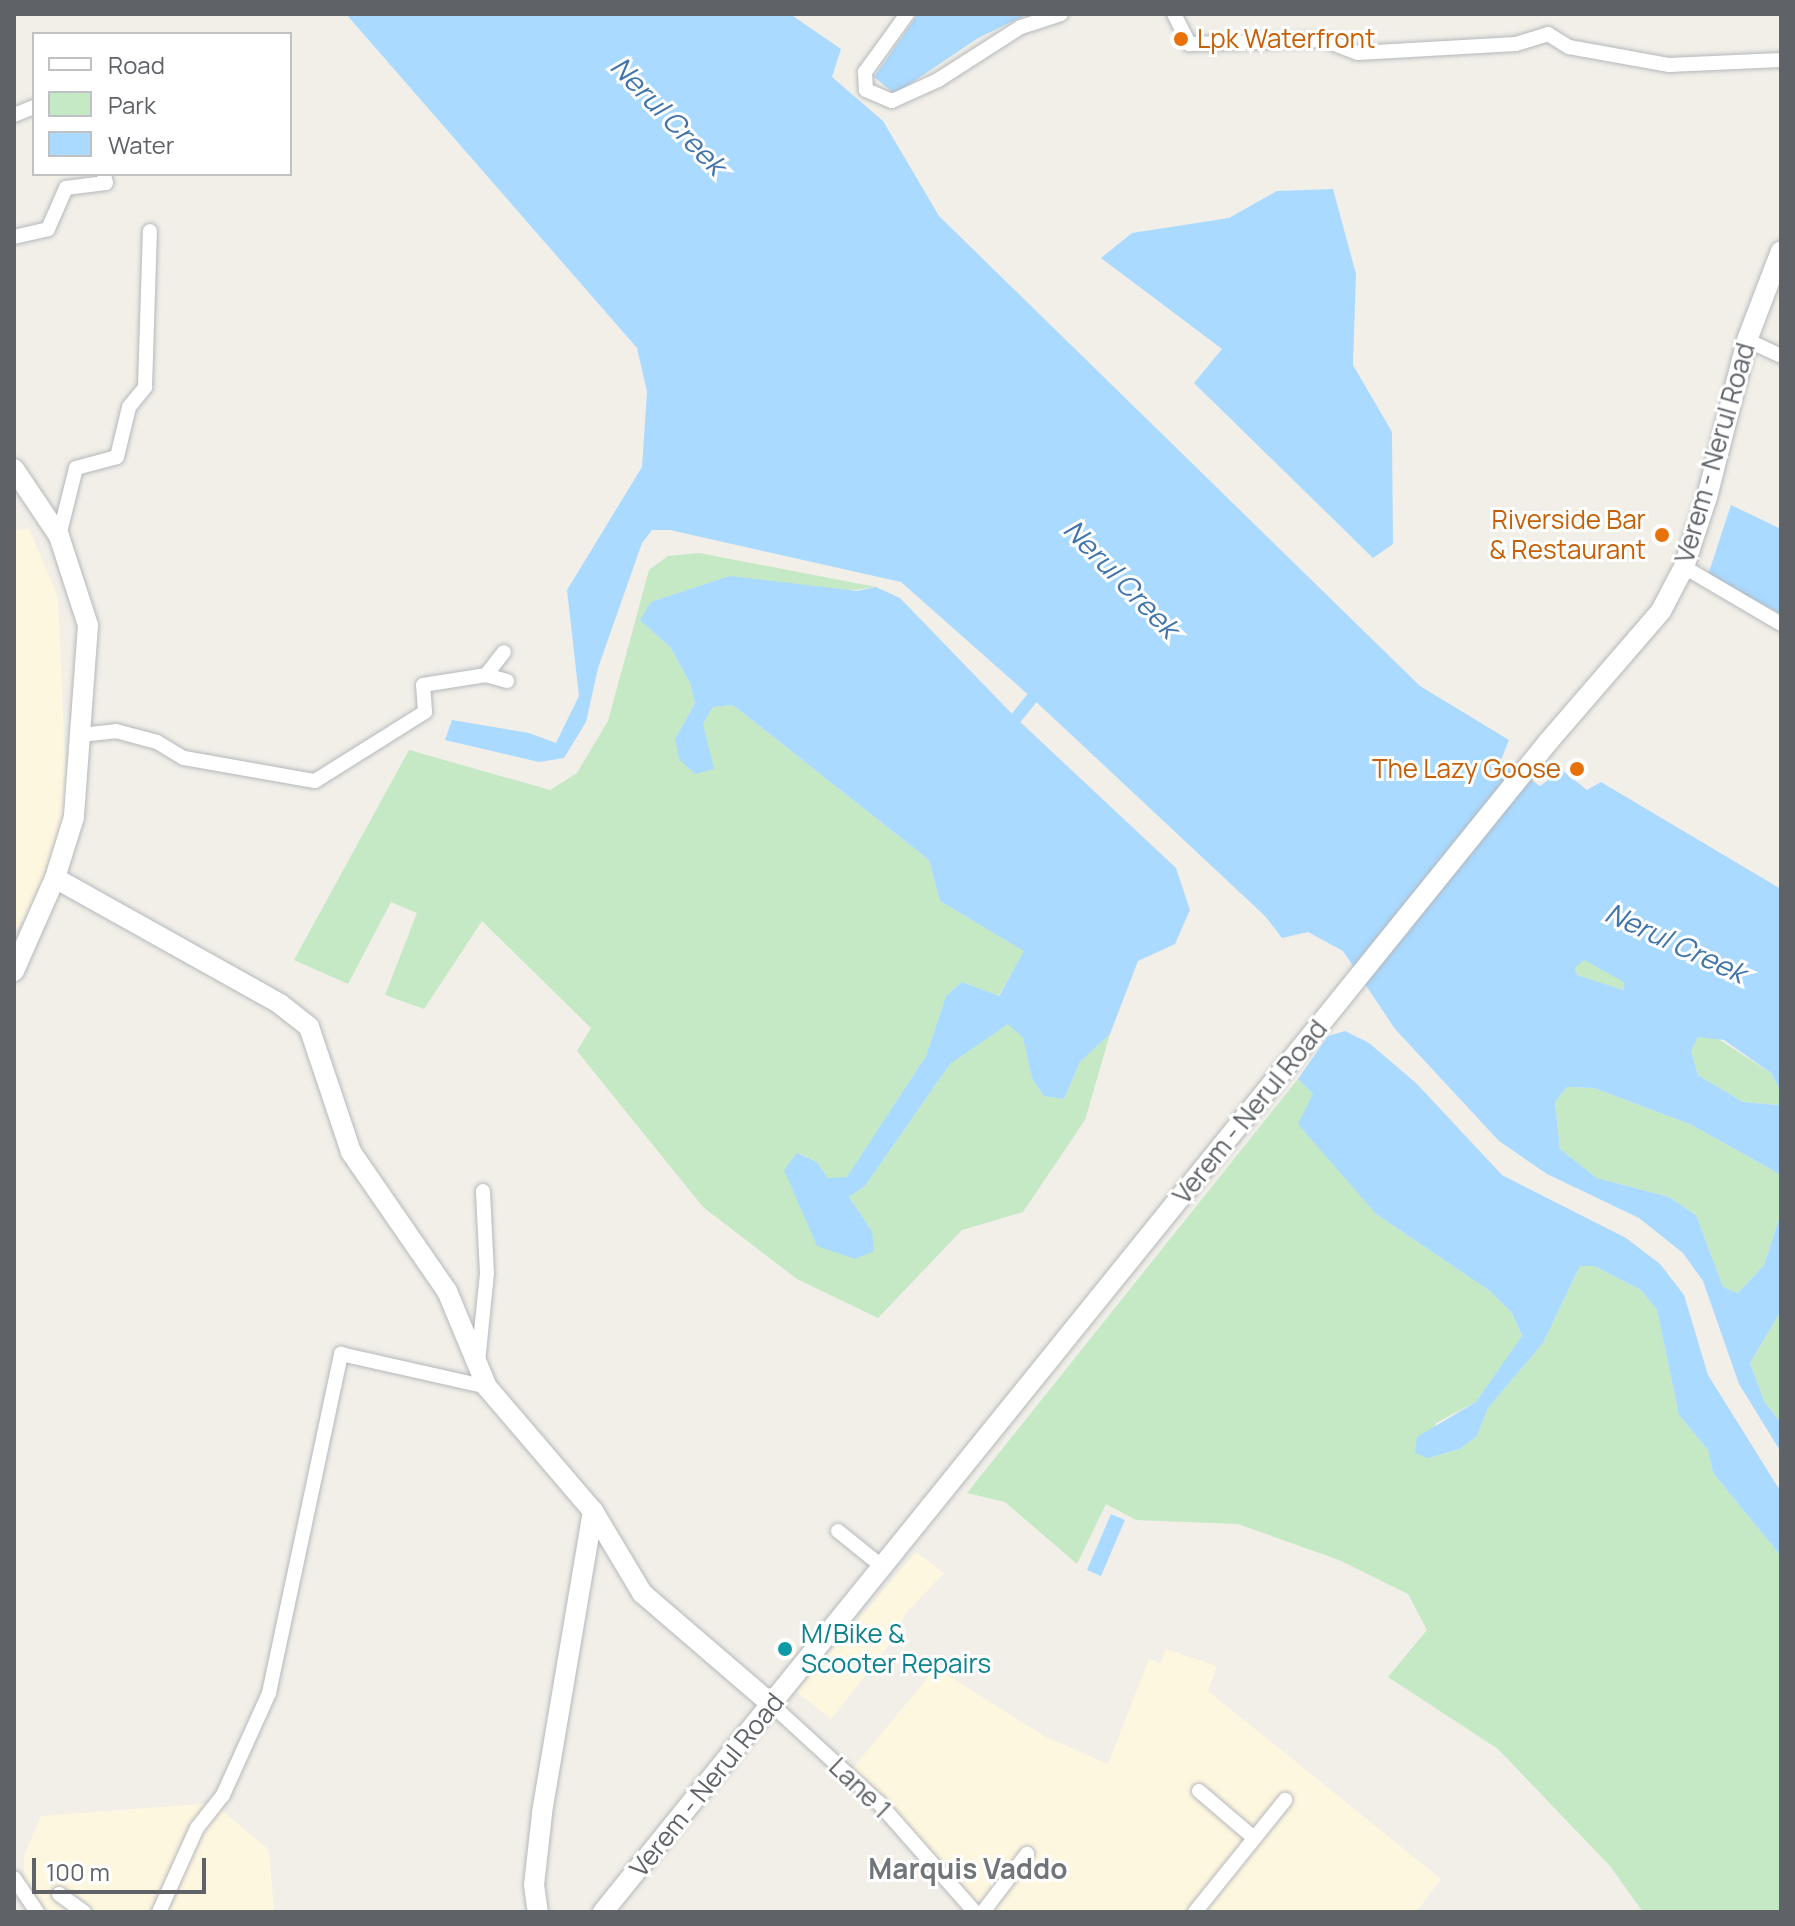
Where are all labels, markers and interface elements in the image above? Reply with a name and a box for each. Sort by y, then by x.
place label: Lpk Waterfront [1197,23,1375,55]
marker: Lpk Waterfront [1172,30,1190,48]
legend [32,32,292,176]
text: Road [108,48,165,81]
water label: Nerul Creek [605,49,733,181]
text: Park [108,88,156,121]
text: Water [108,128,175,161]
street label: Verem - Nerul Road [1669,339,1761,567]
place label: Riverside Bar & Restaurant [1489,504,1646,566]
water label: Nerul Creek [1058,512,1186,644]
marker: Riverside Bar & Restaurant [1653,526,1671,544]
place label: The Lazy Goose [1372,753,1561,785]
marker: The Lazy Goose [1568,760,1586,778]
water label: Nerul Creek [1601,895,1751,989]
street label: Verem - Nerul Road [1166,1014,1334,1210]
place label: M/Bike & Scooter Repairs [801,1618,991,1680]
marker: M/Bike & Scooter Repairs [776,1640,794,1658]
street label: Verem - Nerul Road [623,1687,791,1883]
street label: Lane 1 [823,1751,897,1825]
scale bar [36,1842,210,1892]
district label: Marquis Vaddo [868,1851,1068,1885]
text: 100 m [46,1855,110,1888]

